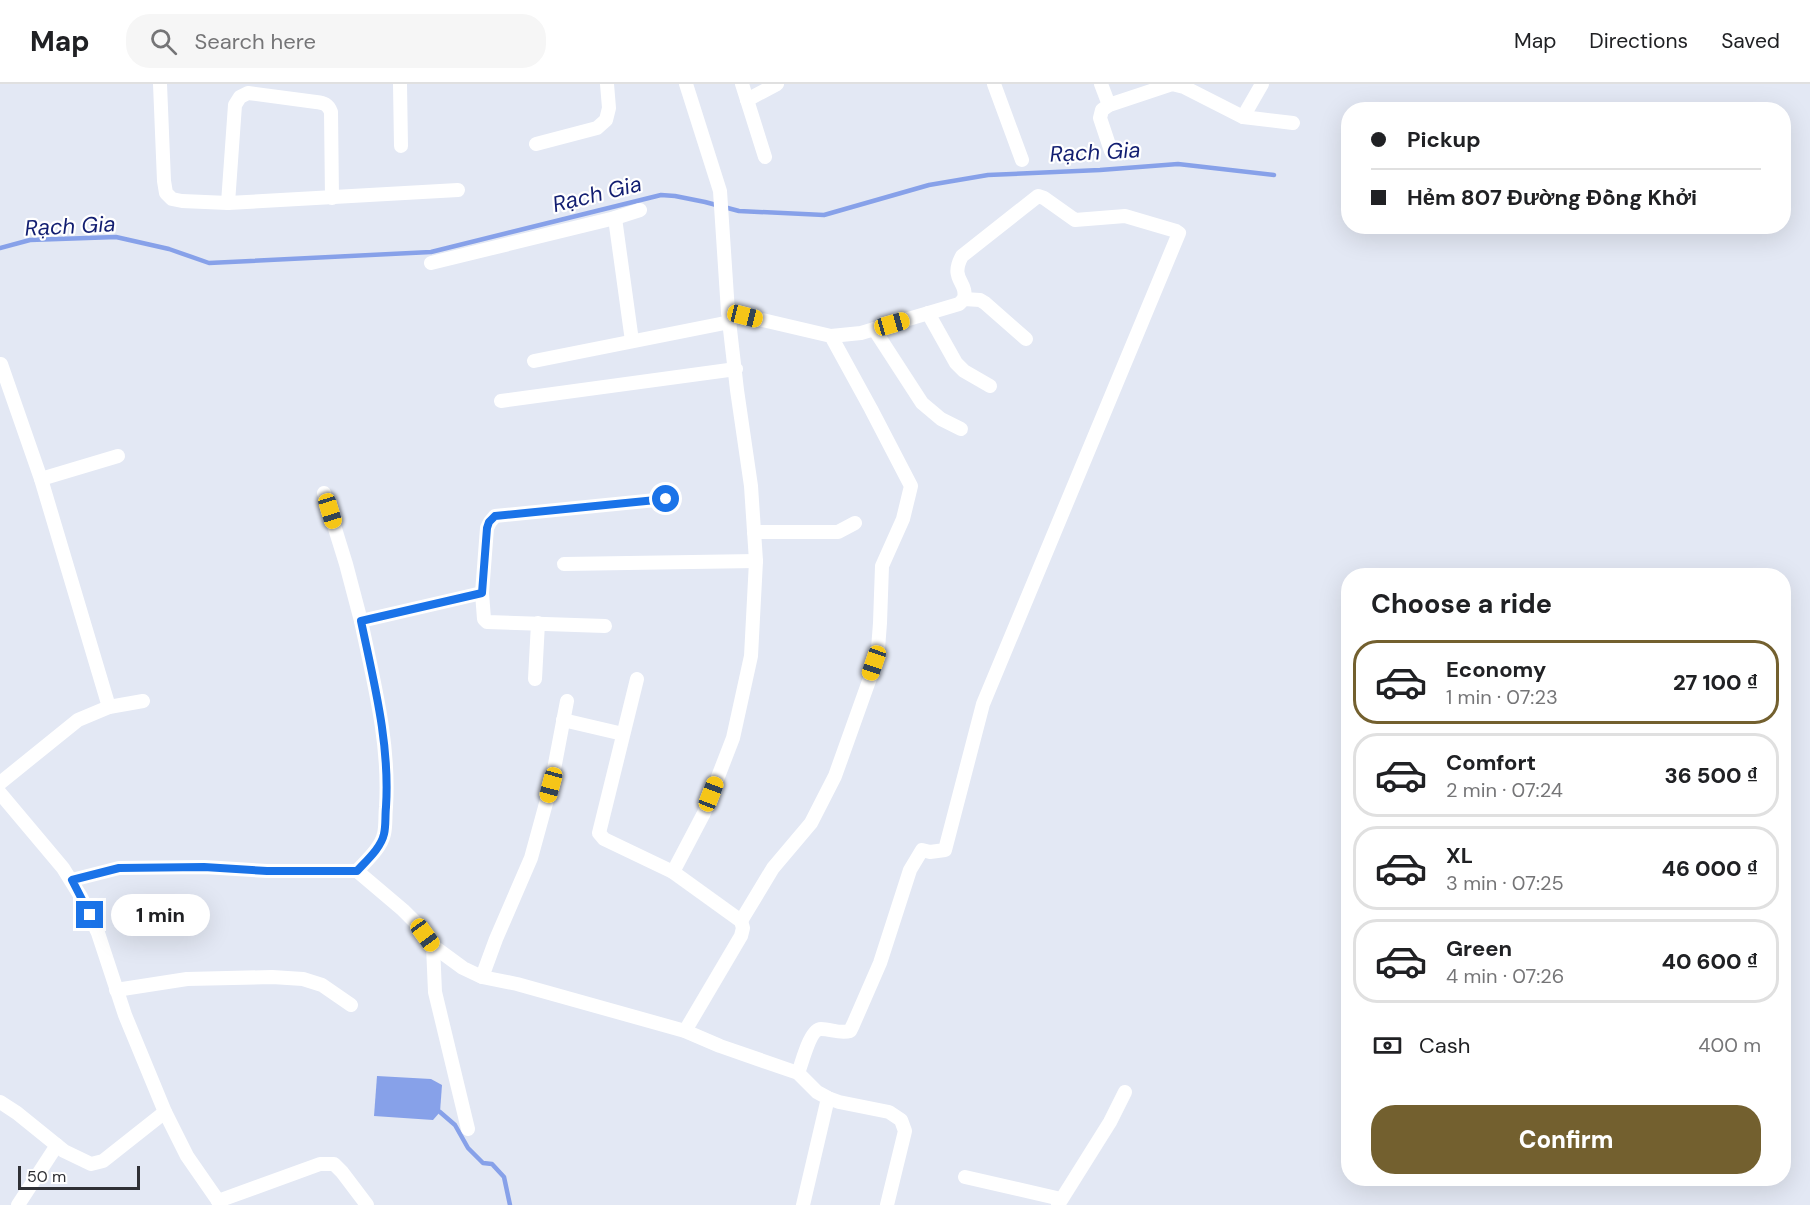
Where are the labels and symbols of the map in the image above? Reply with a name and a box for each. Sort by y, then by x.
water label: Rạch Gia [1049,135,1141,169]
water label: Rạch Gia [549,169,645,219]
water label: Rạch Gia [24,209,116,243]
car [725,303,765,329]
car [872,310,912,338]
route start [652,485,679,512]
car [316,491,344,531]
car [860,643,888,683]
car [538,765,564,805]
car [696,774,726,814]
callout: 1 min [111,894,210,936]
route end [76,901,103,928]
car [407,915,443,955]
scale bar [18,1163,140,1190]

